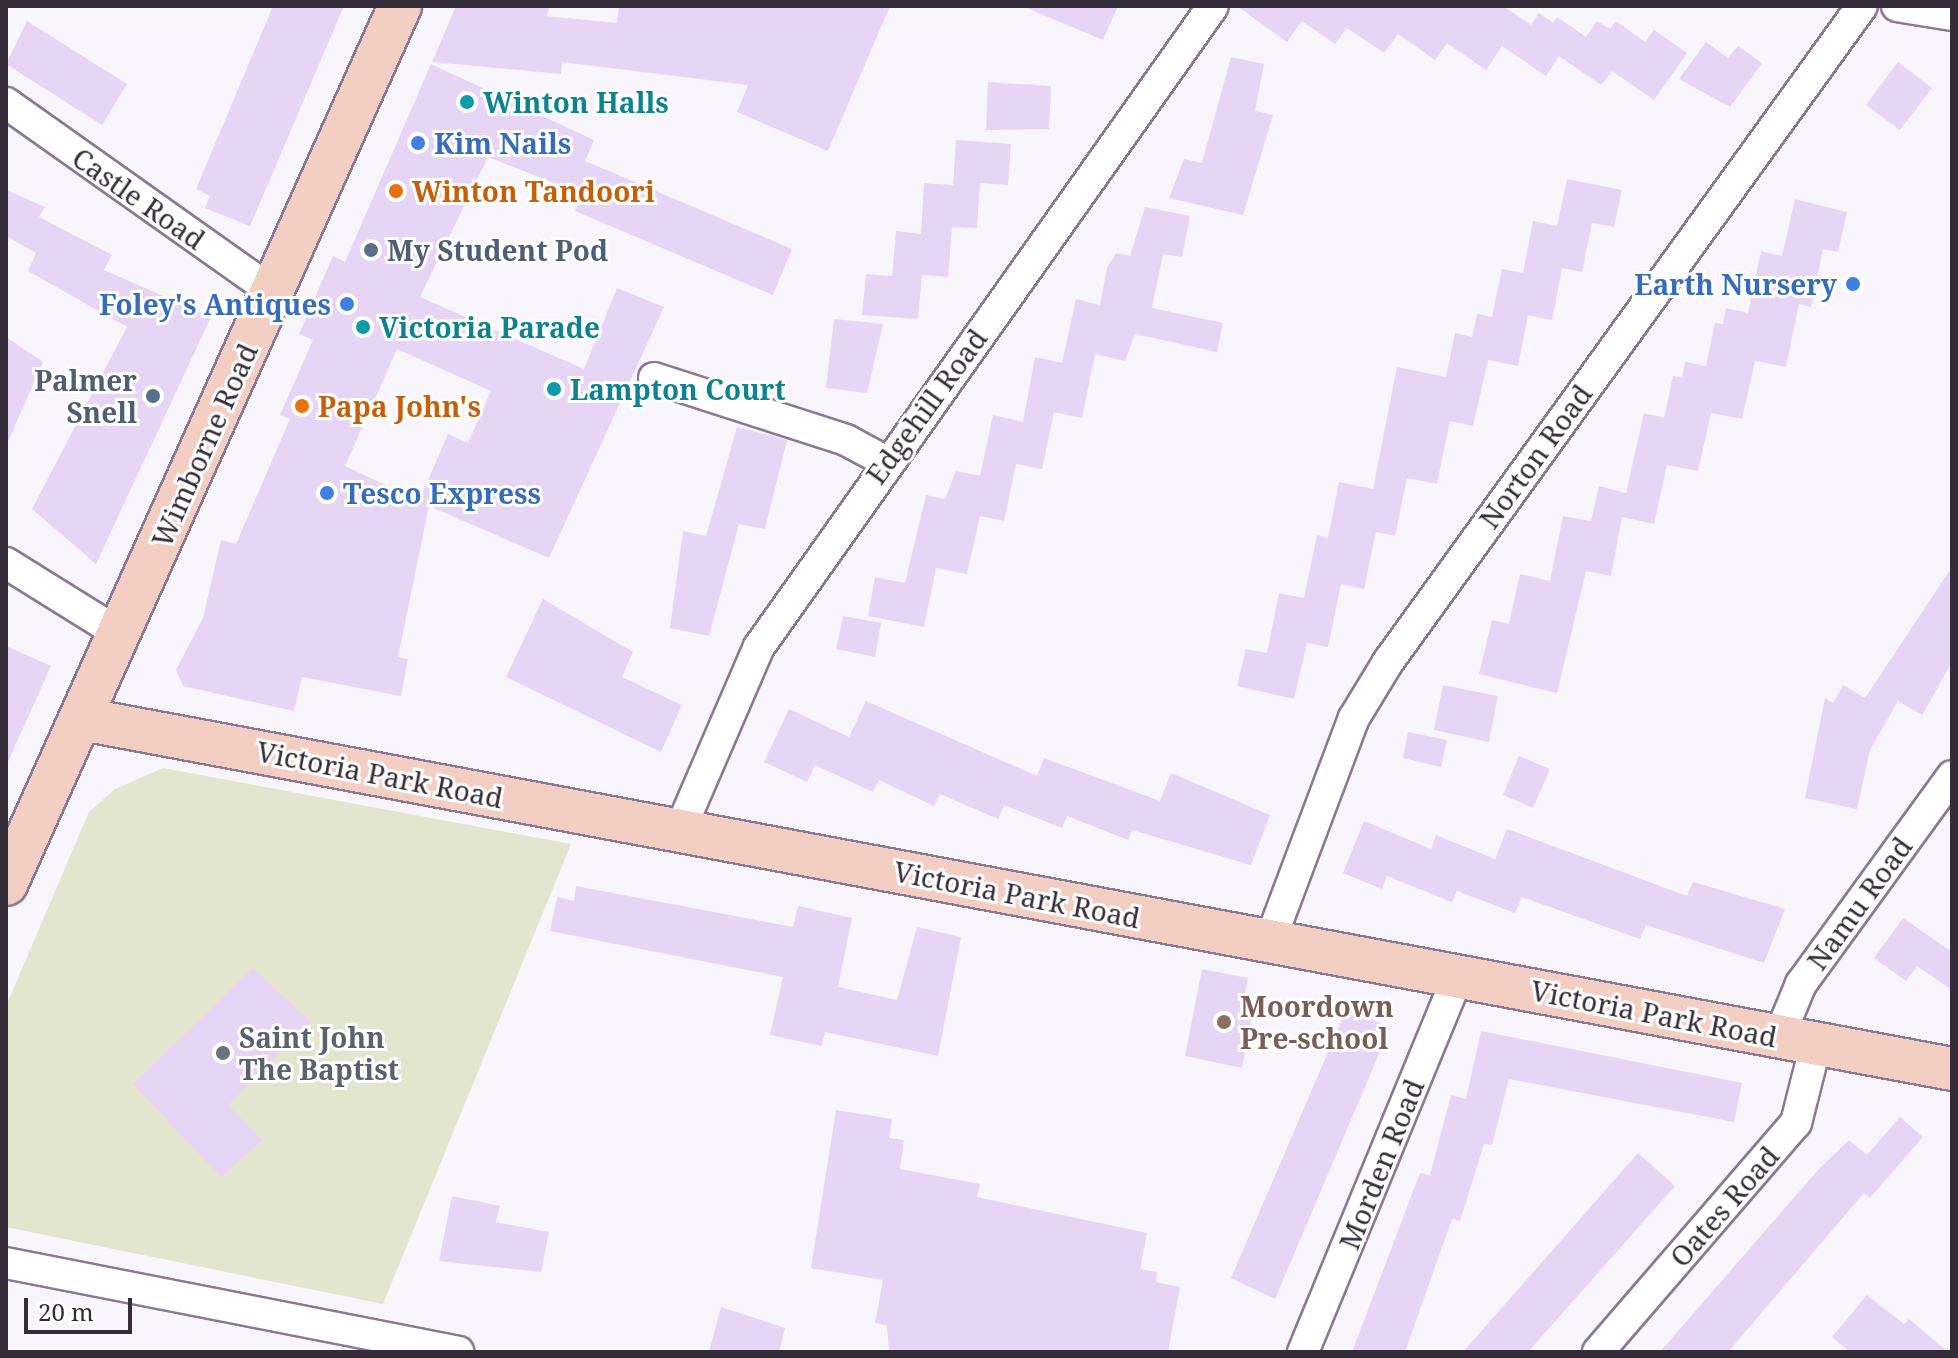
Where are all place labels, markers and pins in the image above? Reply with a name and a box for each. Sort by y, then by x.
place label: Winton Halls [483,85,669,119]
marker: Winton Halls [458,93,476,111]
place label: Kim Nails [434,126,571,160]
marker: Kim Nails [409,134,427,152]
place label: Winton Tandoori [412,174,655,208]
marker: Winton Tandoori [387,182,405,200]
place label: My Student Pod [387,233,608,267]
marker: My Student Pod [362,241,380,259]
place label: Earth Nursery [1634,267,1837,301]
marker: Earth Nursery [1844,275,1862,293]
place label: Foley's Antiques [99,287,331,321]
marker: Foley's Antiques [338,295,356,313]
place label: Victoria Parade [379,310,600,344]
marker: Victoria Parade [354,318,372,336]
place label: Palmer Snell [34,363,137,429]
place label: Lampton Court [570,372,786,406]
marker: Lampton Court [545,380,563,398]
marker: Palmer Snell [144,387,162,405]
place label: Papa John's [318,389,481,423]
marker: Papa John's [293,397,311,415]
place label: Tesco Express [343,476,541,510]
marker: Tesco Express [318,484,336,502]
place label: Moordown Pre-school [1240,989,1394,1055]
marker: Moordown Pre-school [1215,1013,1233,1031]
place label: Saint John The Baptist [239,1020,399,1086]
marker: Saint John The Baptist [214,1044,232,1062]

